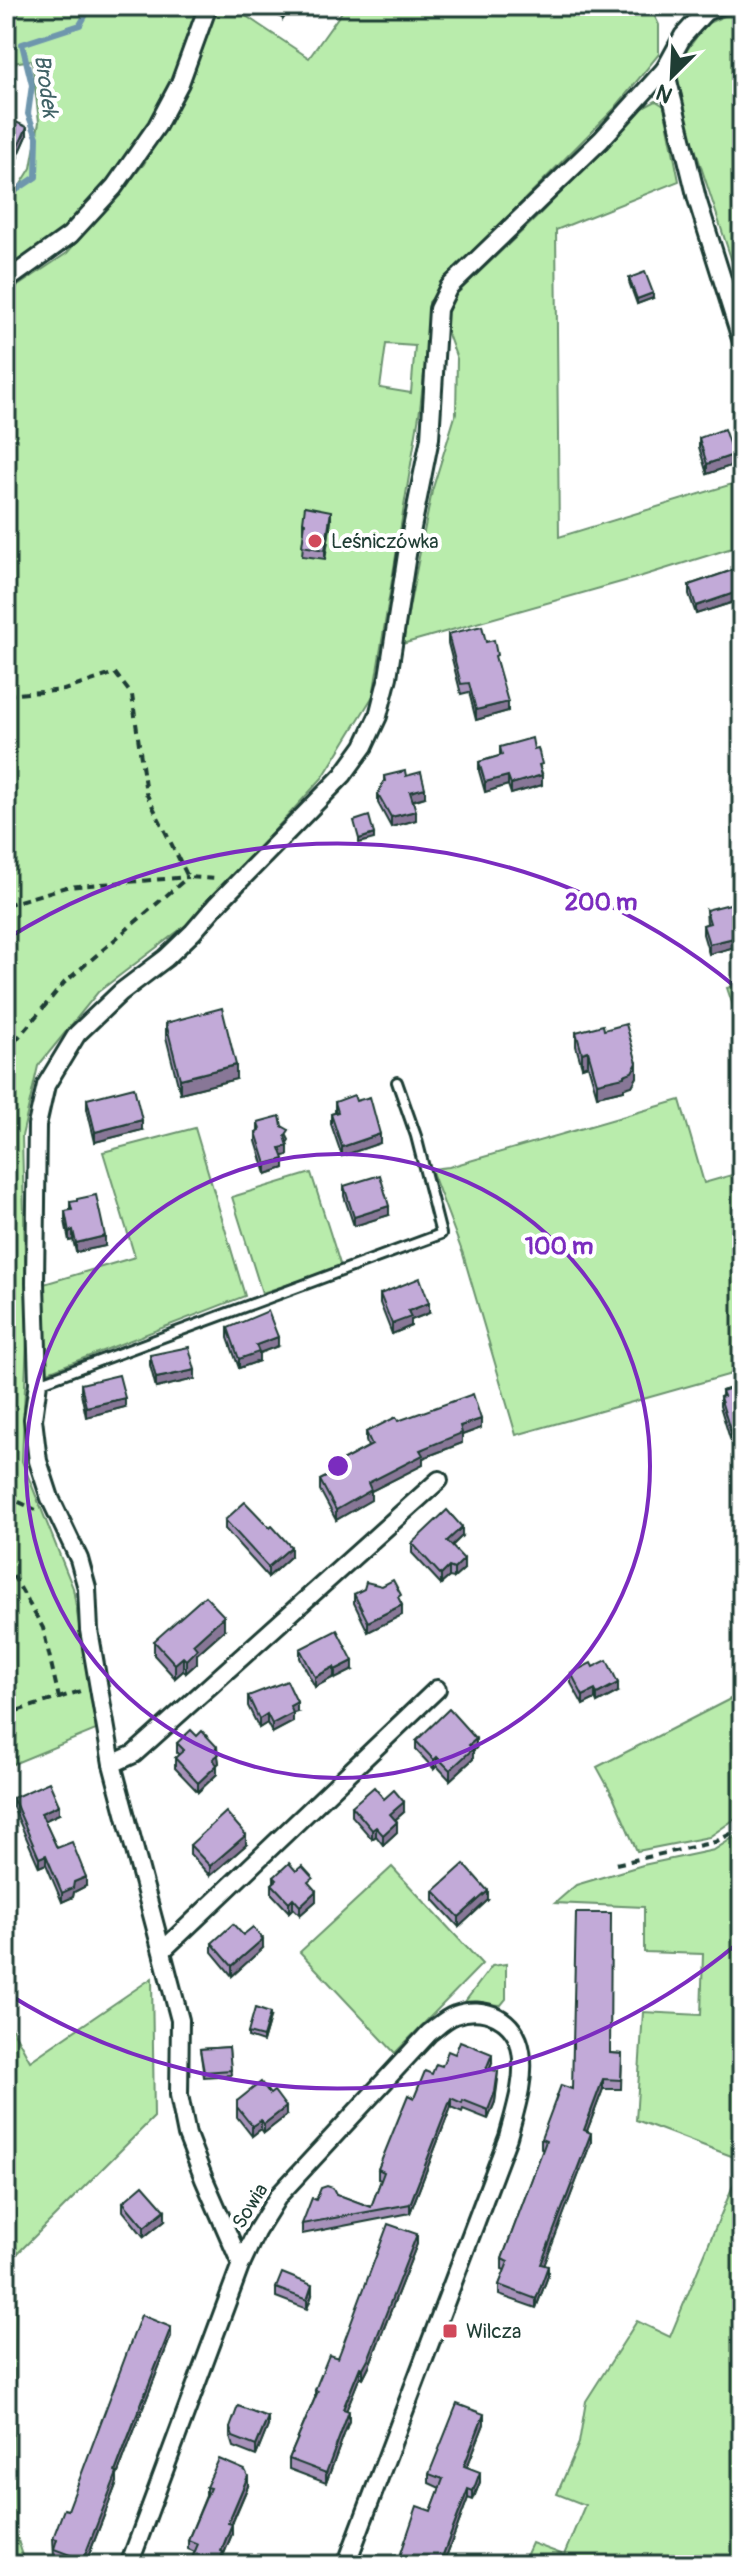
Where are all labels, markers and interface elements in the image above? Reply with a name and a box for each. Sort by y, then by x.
north arrow [632,36,712,116]
water label: Brodek [28,53,64,121]
text: N [652,77,677,109]
place label: Leśniczówka [331,529,439,554]
marker: Leśniczówka [306,532,324,550]
text: 200 m [565,888,637,917]
text: 100 m [525,1232,593,1261]
centre of rings [324,1452,352,1480]
street label: Sowia [227,2179,273,2233]
place label: Wilcza [466,2319,521,2344]
marker: Wilcza [441,2322,459,2340]

